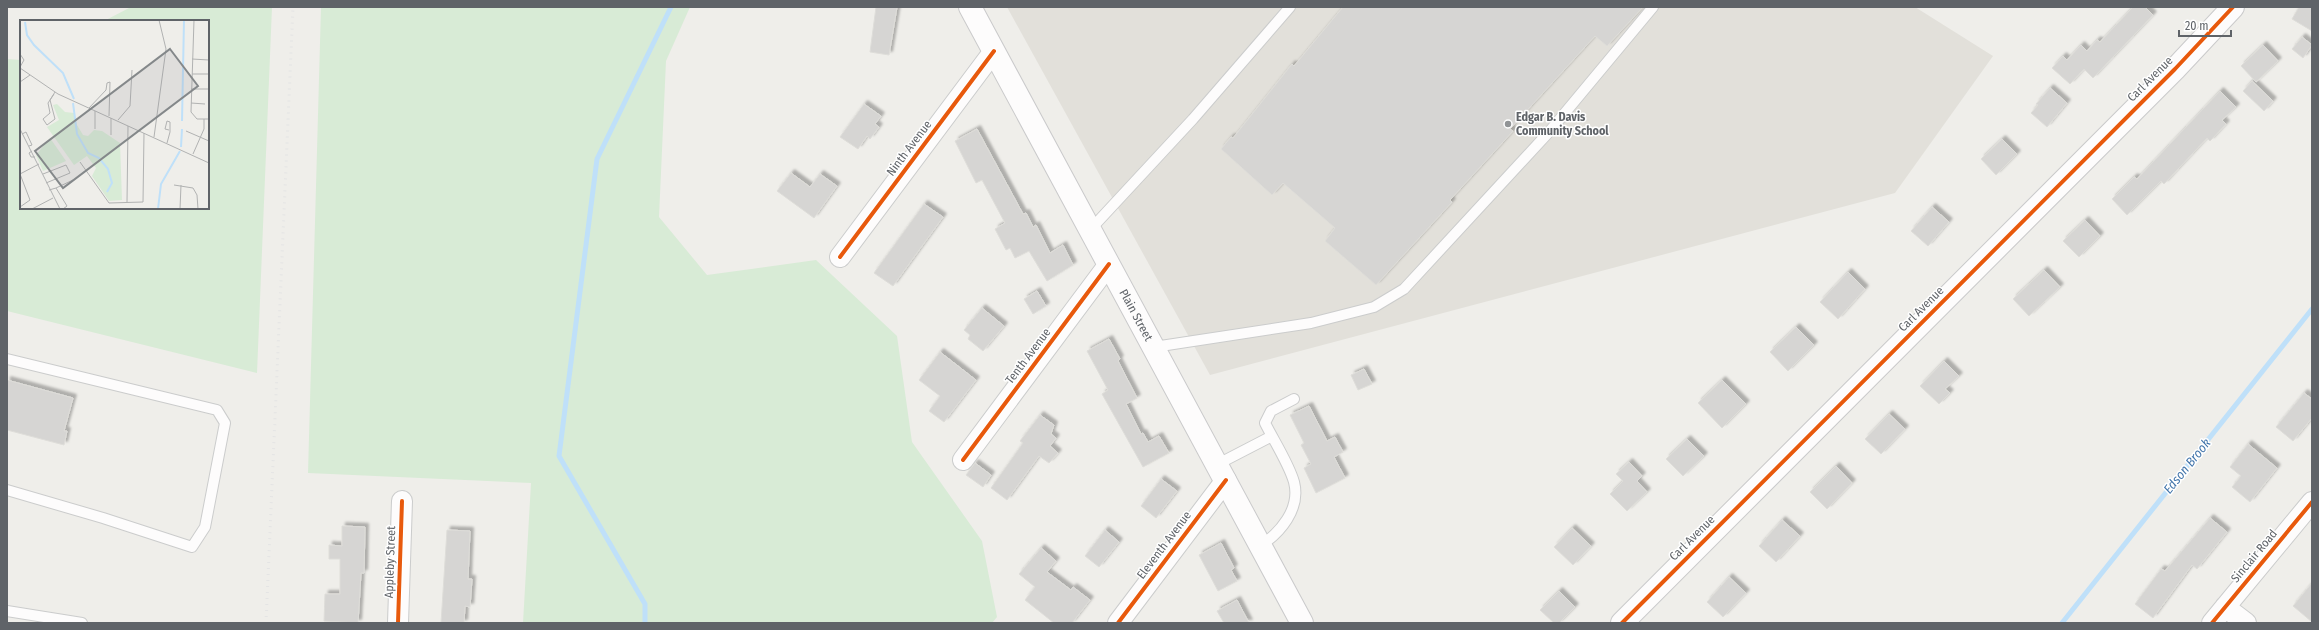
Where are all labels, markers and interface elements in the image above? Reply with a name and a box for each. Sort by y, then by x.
scale bar [2179,12,2231,38]
text: 20 m [2185,19,2209,33]
inset map [20,20,209,209]
street label: Carl Avenue [2125,53,2176,104]
place label: Edgar B. Davis Community School [1516,110,1609,138]
street label: Ninth Avenue [884,117,934,178]
marker: Edgar B. Davis Community School [1503,119,1513,129]
street label: Carl Avenue [1896,283,1947,334]
street label: Plain Street [1116,287,1156,344]
street label: Tenth Avenue [1002,325,1054,387]
water label: Edson Brook [2160,435,2214,496]
street label: Eleventh Avenue [1134,508,1194,582]
street label: Carl Avenue [1667,512,1718,563]
street label: Appleby Street [382,526,398,598]
street label: Sinclair Road [2228,527,2280,585]

